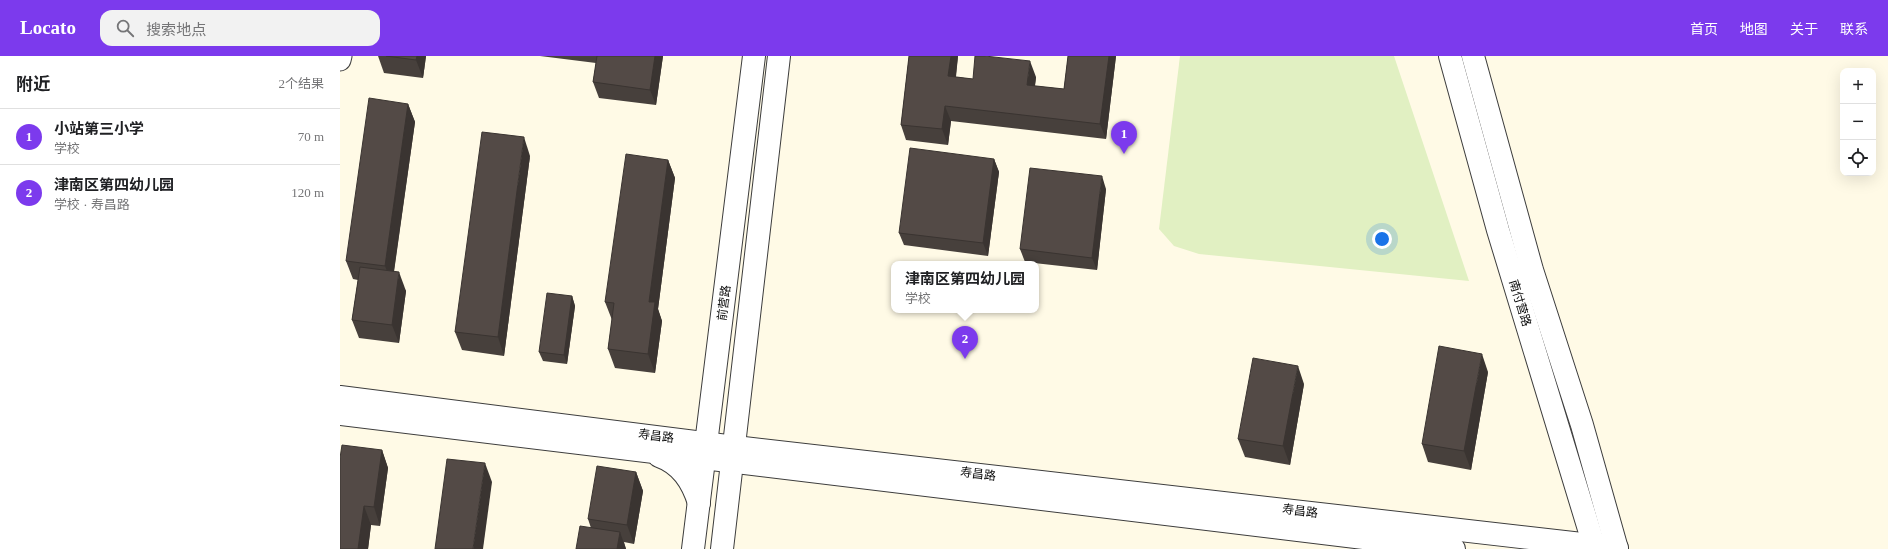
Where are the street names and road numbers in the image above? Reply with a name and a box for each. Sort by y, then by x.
street label: 南付营路 [1506,278,1534,328]
street label: 前营路 [715,284,733,322]
street label: 寿昌路 [637,427,675,445]
street label: 寿昌路 [959,465,997,483]
street label: 寿昌路 [1281,502,1319,520]

